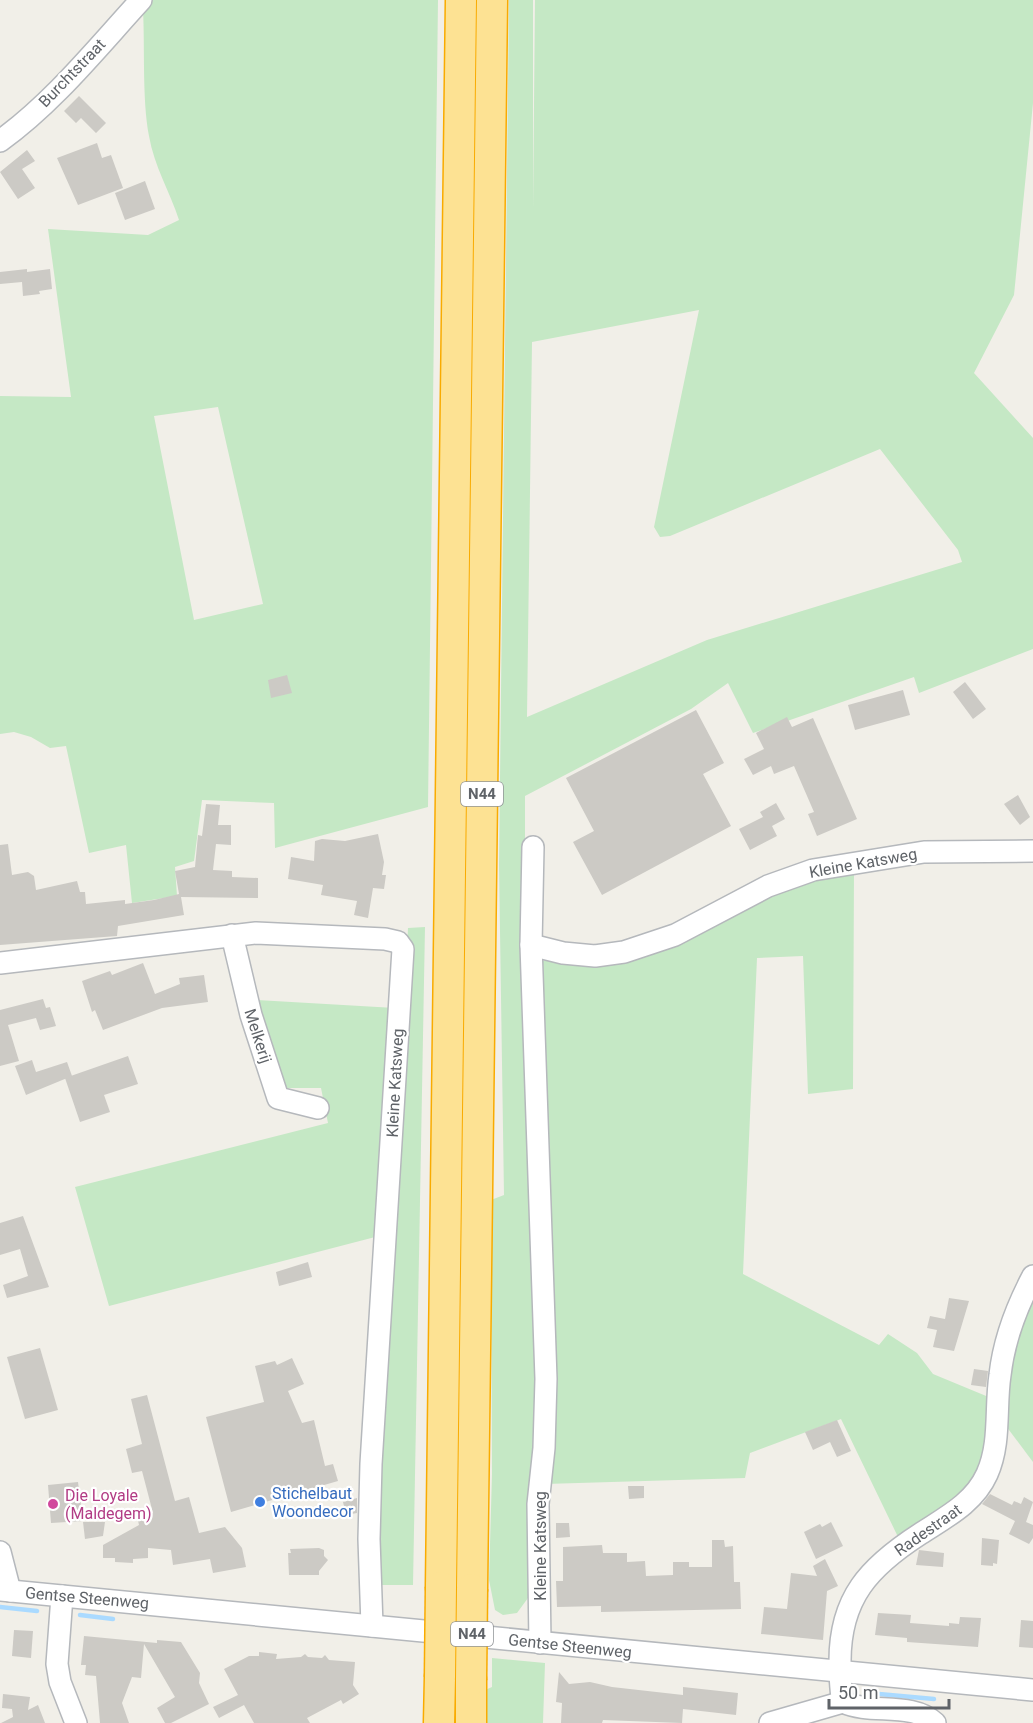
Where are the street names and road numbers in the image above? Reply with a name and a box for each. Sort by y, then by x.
street label: Burchtstraat [35,35,109,111]
road number: N44 [461,782,503,806]
street label: Kleine Katsweg [808,844,918,882]
street label: Melkerij [240,1006,276,1066]
street label: Kleine Katsweg [383,1028,407,1138]
street label: Kleine Katsweg [531,1491,550,1601]
street label: Radestraat [891,1500,965,1560]
street label: Gentse Steenweg [24,1583,150,1613]
road number: N44 [451,1622,493,1646]
street label: Gentse Steenweg [507,1630,633,1662]

